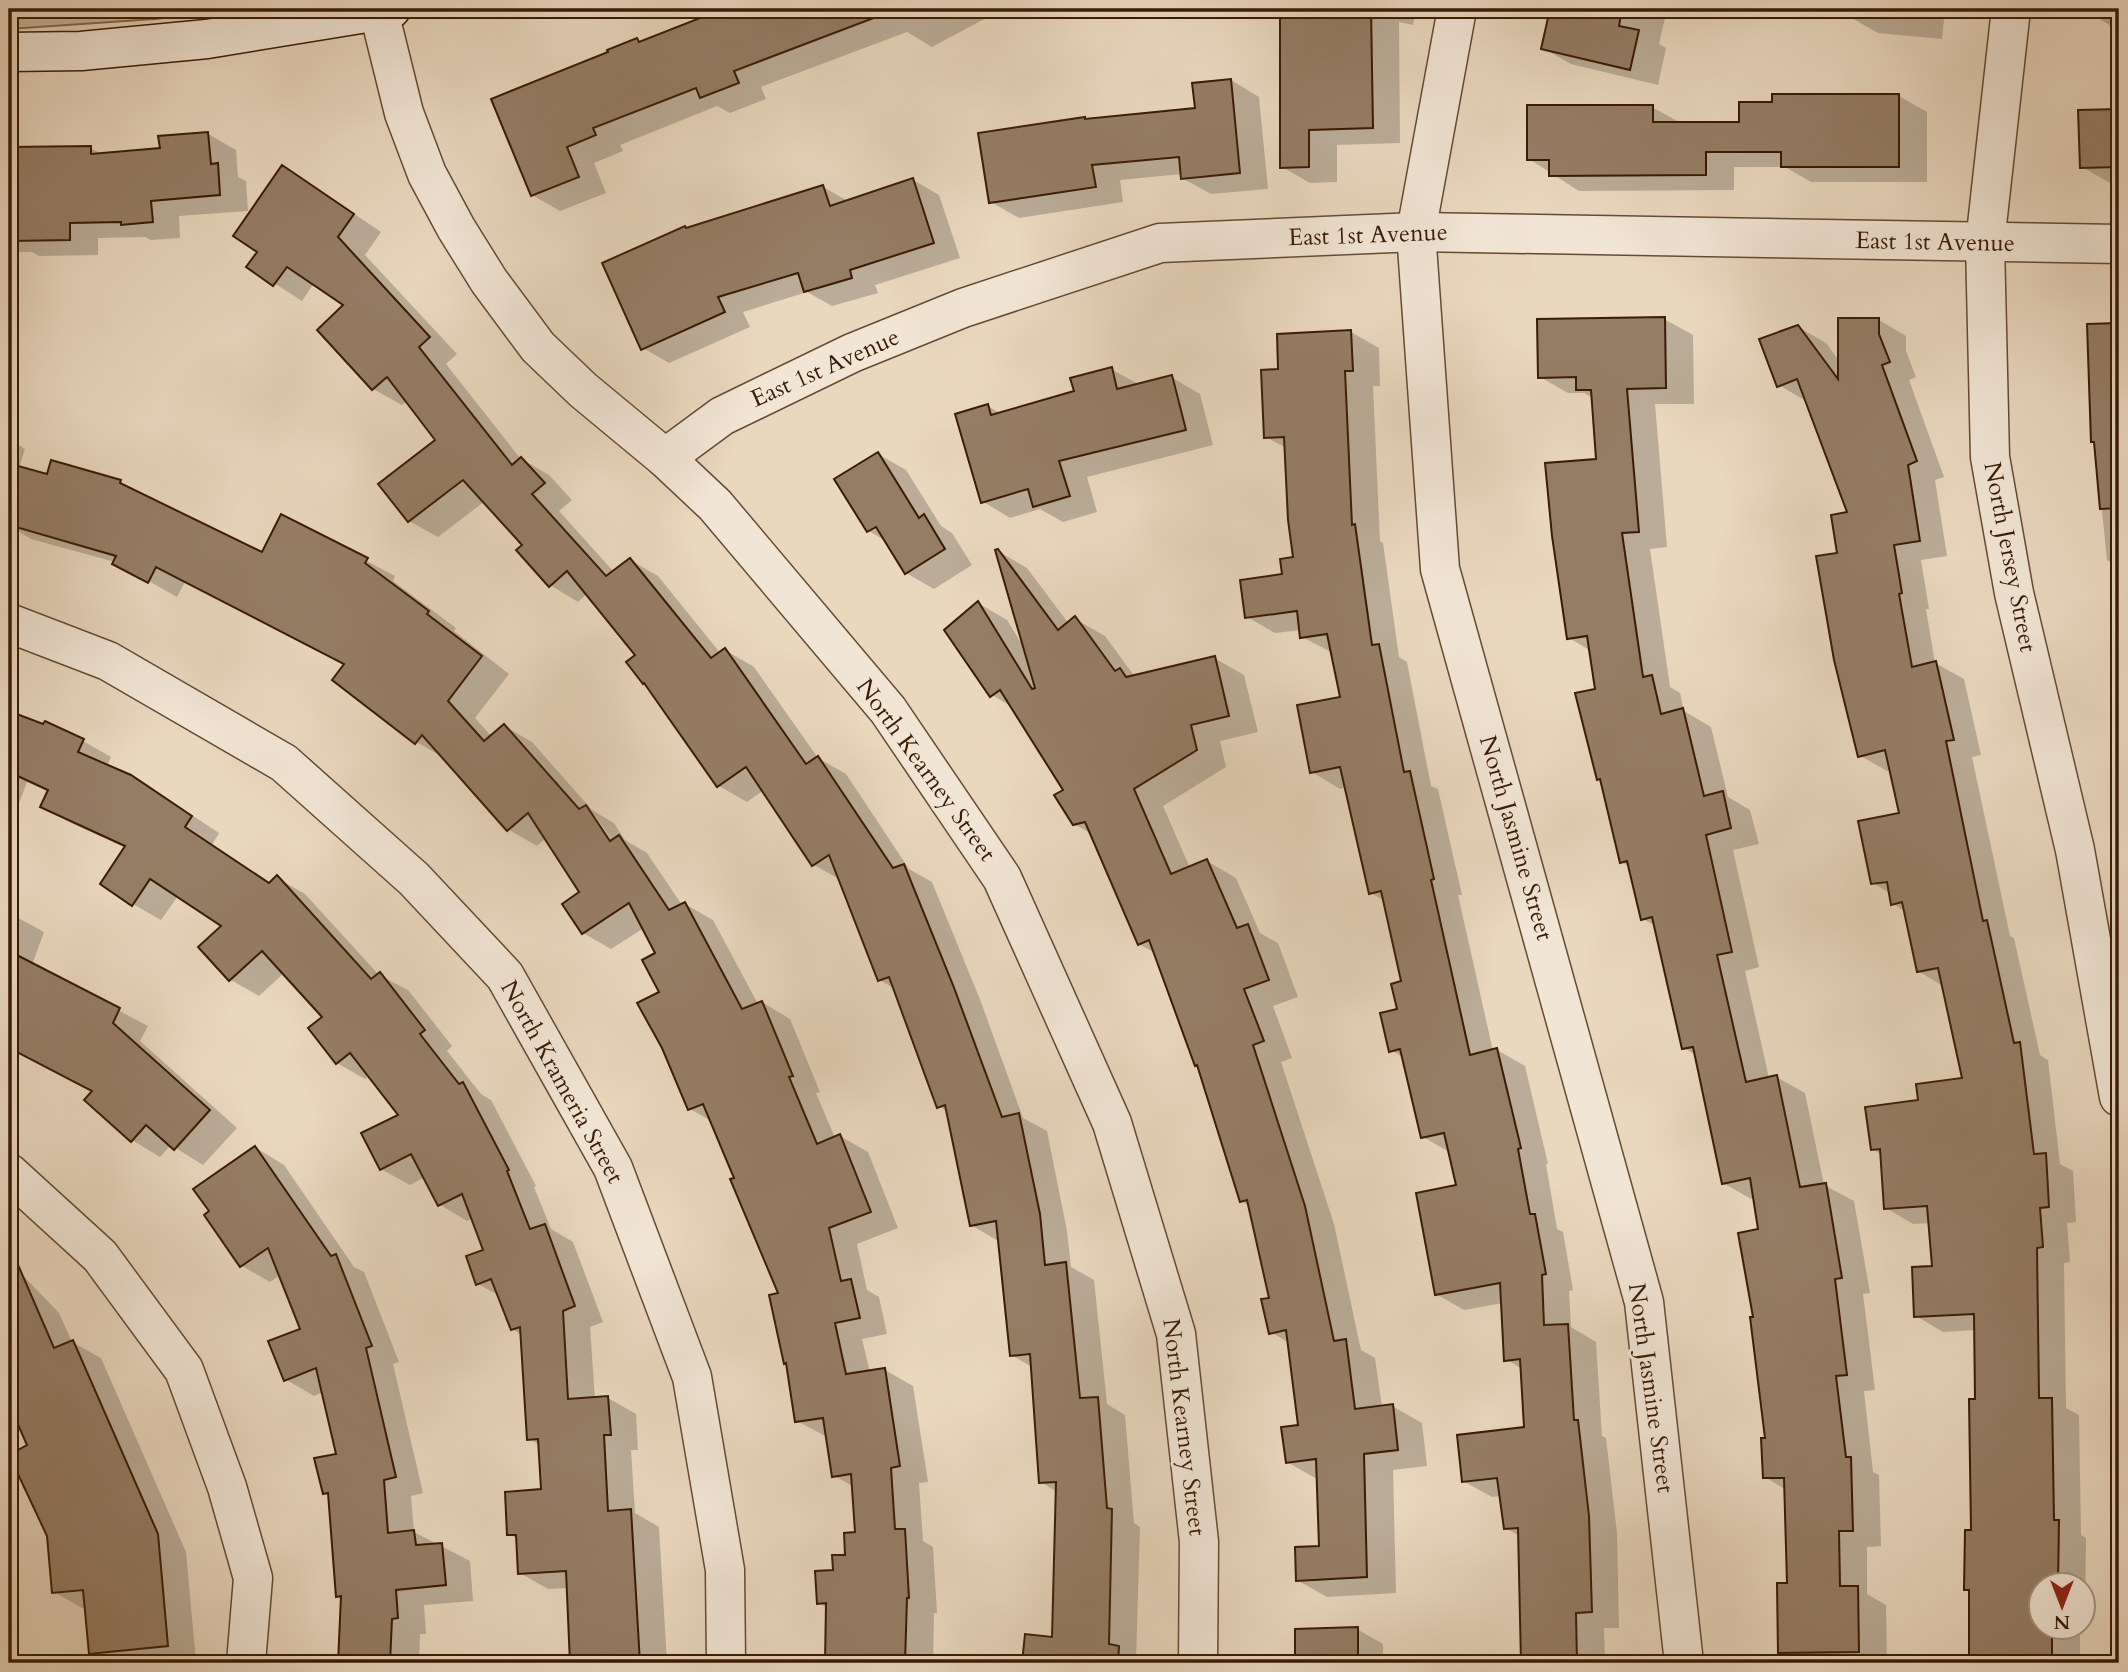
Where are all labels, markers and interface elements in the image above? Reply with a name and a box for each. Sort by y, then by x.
street label: East 1st Avenue [1288,216,1448,254]
street label: East 1st Avenue [1855,224,2015,260]
street label: East 1st Avenue [745,321,905,415]
street label: North Jersey Street [1975,459,2045,655]
street label: North Kearney Street [848,672,1004,868]
street label: North Jasmine Street [1471,732,1561,945]
street label: North Krameria Street [492,974,632,1190]
street label: North Jasmine Street [1620,1281,1682,1496]
street label: North Kearney Street [1154,1316,1214,1538]
north arrow [2026,1570,2096,1640]
text: N [2053,1609,2070,1635]

